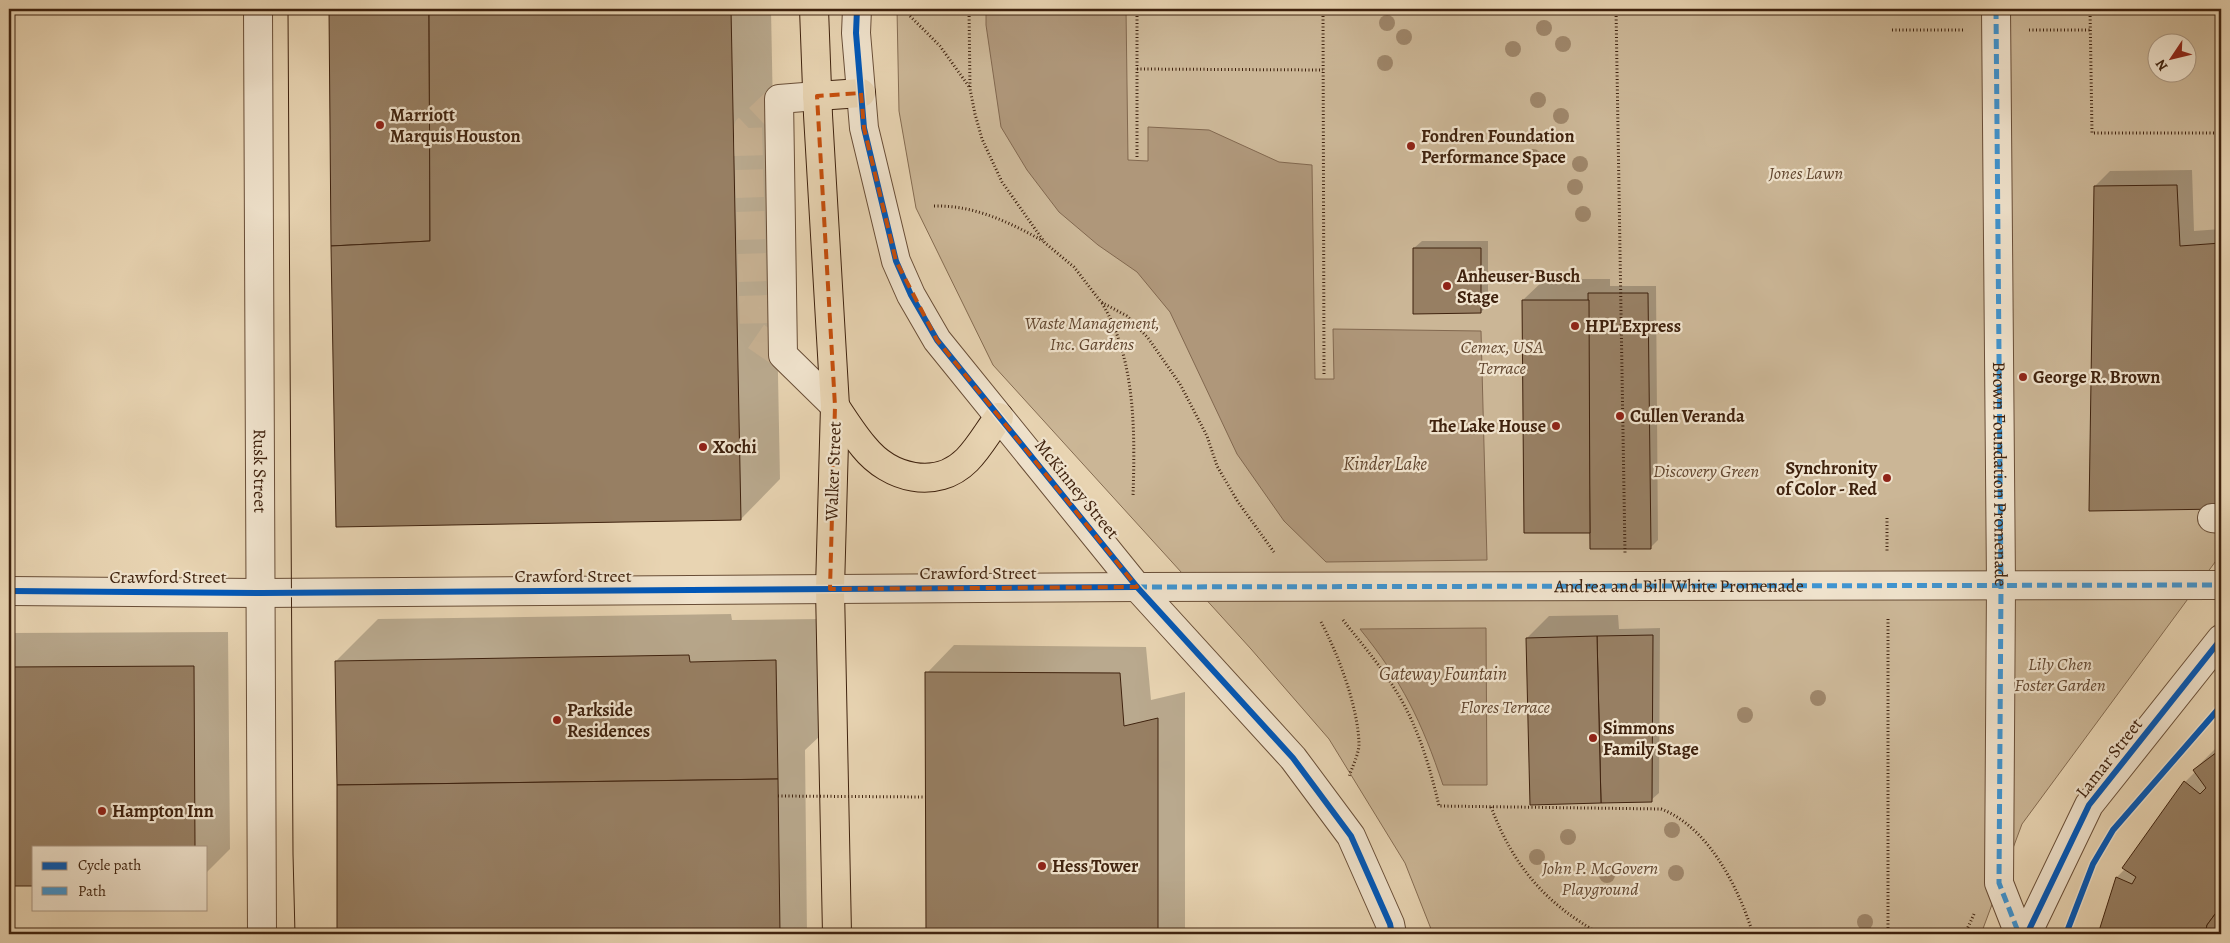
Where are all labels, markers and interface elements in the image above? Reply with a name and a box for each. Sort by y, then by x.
north arrow [2148,32,2198,82]
text: N [2151,56,2172,75]
place label: Marriott Marquis Houston [390,103,521,148]
marker: Marriott Marquis Houston [374,119,386,131]
place label: Fondren Foundation Performance Space [1421,124,1575,169]
marker: Fondren Foundation Performance Space [1405,140,1417,152]
park label: Jones Lawn [1768,161,1843,185]
place label: Anheuser-Busch Stage [1456,264,1581,309]
marker: Anheuser-Busch Stage [1441,280,1453,292]
park label: Waste Management, Inc. Gardens [1024,311,1160,356]
place label: HPL Express [1585,314,1681,338]
marker: HPL Express [1569,320,1581,332]
park label: Cemex, USA Terrace [1460,335,1544,380]
street label: Brown Foundation Promenade [1987,361,2013,587]
place label: George R. Brown [2033,365,2160,389]
marker: George R. Brown [2017,371,2029,383]
place label: Cullen Veranda [1630,404,1745,428]
marker: Cullen Veranda [1614,410,1626,422]
place label: The Lake House [1430,414,1546,438]
marker: The Lake House [1550,420,1562,432]
street label: Walker Street [819,421,847,522]
street label: Rusk Street [248,429,272,513]
street label: McKinney Street [1029,434,1125,544]
place label: Xochi [713,435,757,459]
marker: Xochi [697,441,709,453]
water label: Kinder Lake [1343,451,1427,477]
place label: Synchronity of Color - Red [1776,456,1878,501]
park label: Discovery Green [1653,459,1759,483]
marker: Synchronity of Color - Red [1881,472,1893,484]
street label: Crawford Street [919,561,1037,585]
street label: Crawford Street [514,564,632,588]
street label: Crawford Street [109,565,227,589]
street label: Andrea and Bill White Promenade [1553,574,1804,598]
park label: Lily Chen Foster Garden [2014,652,2106,697]
water label: Gateway Fountain [1379,661,1507,687]
park label: Flores Terrace [1460,695,1551,719]
place label: Parkside Residences [567,698,650,743]
street label: Lamar Street [2070,713,2148,803]
marker: Parkside Residences [551,714,563,726]
place label: Simmons Family Stage [1603,716,1699,761]
marker: Simmons Family Stage [1587,732,1599,744]
place label: Hampton Inn [112,799,214,823]
marker: Hampton Inn [96,805,108,817]
legend [32,846,208,910]
place label: Hess Tower [1052,854,1139,878]
text: Cycle path [78,855,141,875]
park label: John P. McGovern Playground [1541,856,1658,901]
marker: Hess Tower [1036,860,1048,872]
text: Path [78,881,106,901]

